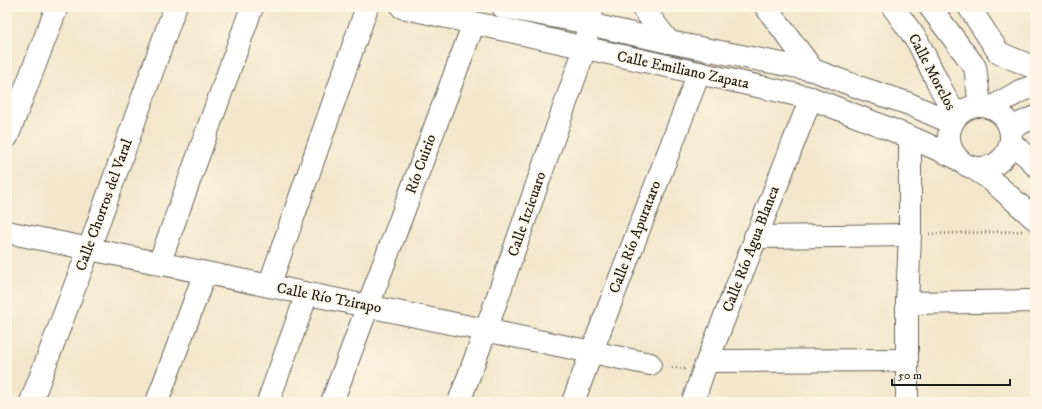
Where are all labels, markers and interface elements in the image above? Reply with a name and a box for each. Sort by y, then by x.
street label: Calle Morelos [904,30,960,114]
street label: Calle Emiliano Zapata [615,47,751,93]
street label: Río Cuirio [401,132,441,196]
street label: Calle Chorros del Varal [71,136,137,274]
street label: Calle Itzicuaro [504,169,550,259]
street label: Calle Río Apurataro [605,178,665,296]
street label: Calle Río Agua Blanca [718,183,784,315]
street label: Calle Río Tzirapo [275,279,383,317]
scale bar [892,361,1010,387]
text: 50 m [898,368,922,383]

